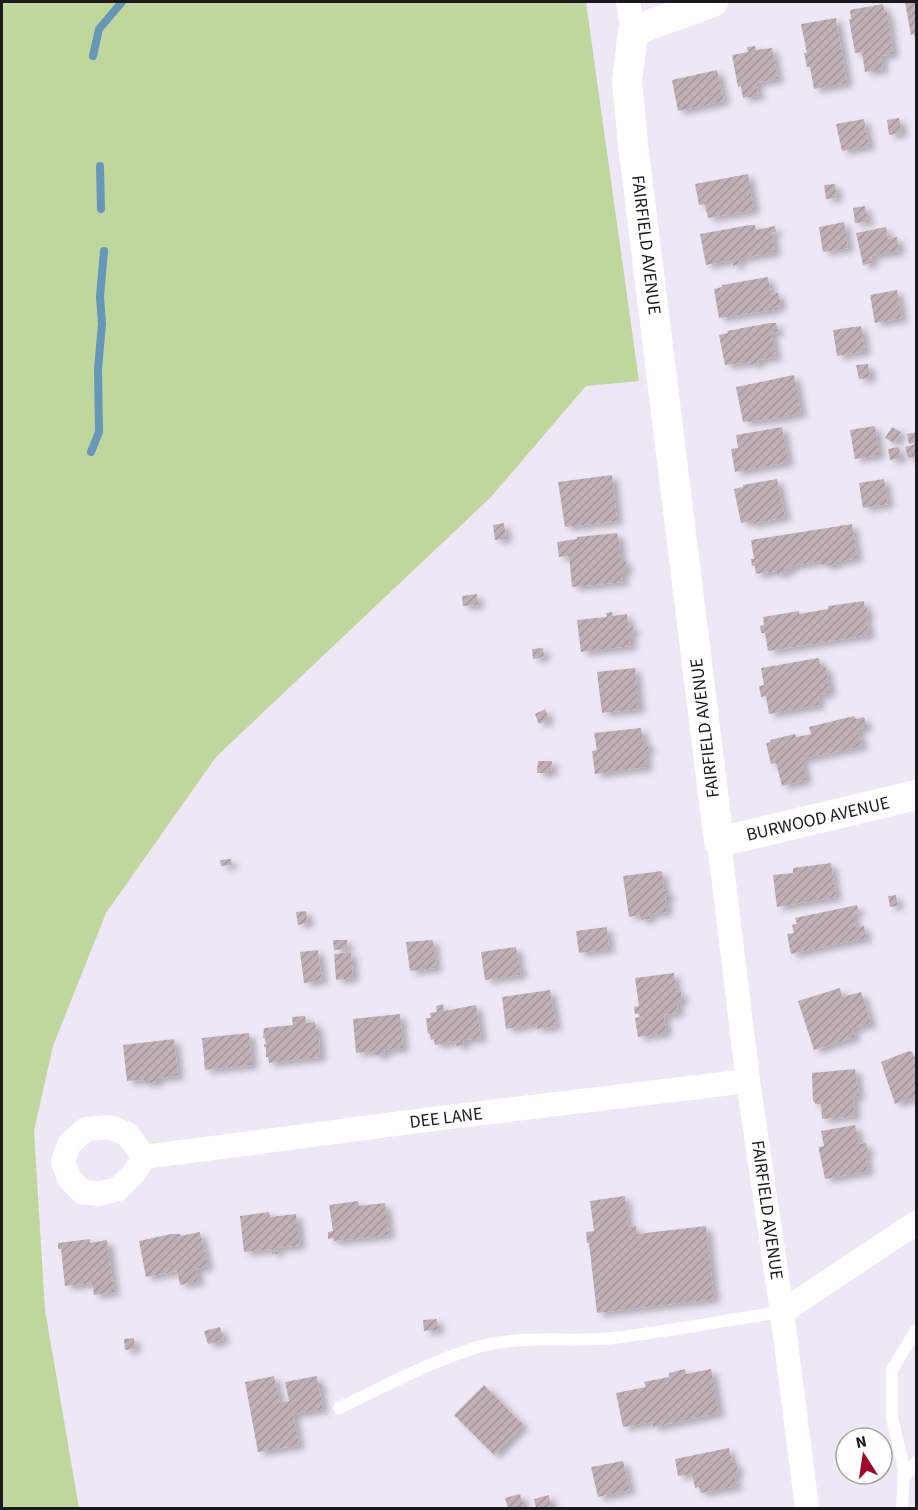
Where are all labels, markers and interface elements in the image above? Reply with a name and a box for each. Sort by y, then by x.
street label: FAIRFIELD AVENUE [625,174,667,316]
street label: FAIRFIELD AVENUE [684,657,726,799]
street label: BURWOOD AVENUE [744,790,892,848]
street label: DEE LANE [408,1101,484,1135]
street label: FAIRFIELD AVENUE [745,1139,789,1281]
north arrow [834,1426,894,1486]
text: N [854,1430,869,1454]

